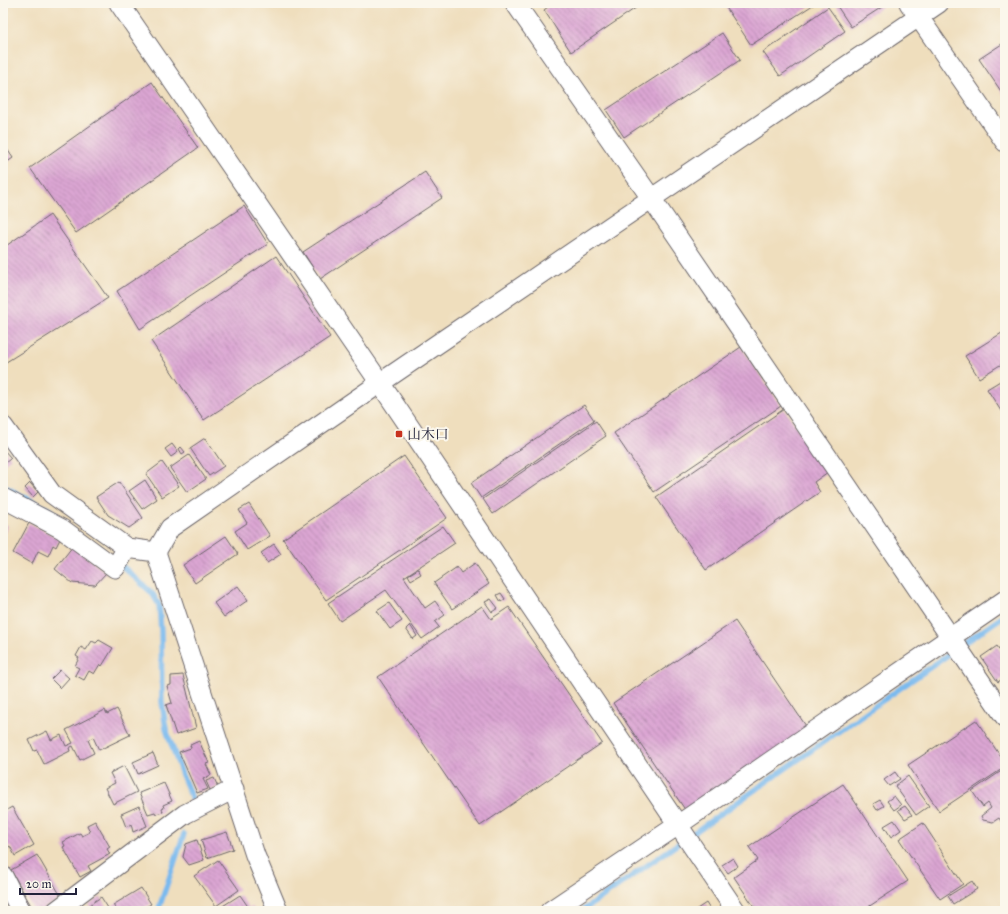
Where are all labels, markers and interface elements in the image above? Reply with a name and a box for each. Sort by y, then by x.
place label: 山木口 [407,426,449,443]
marker: 山木口 [394,429,404,439]
scale bar [20,870,76,896]
text: 20 m [26,877,52,891]

